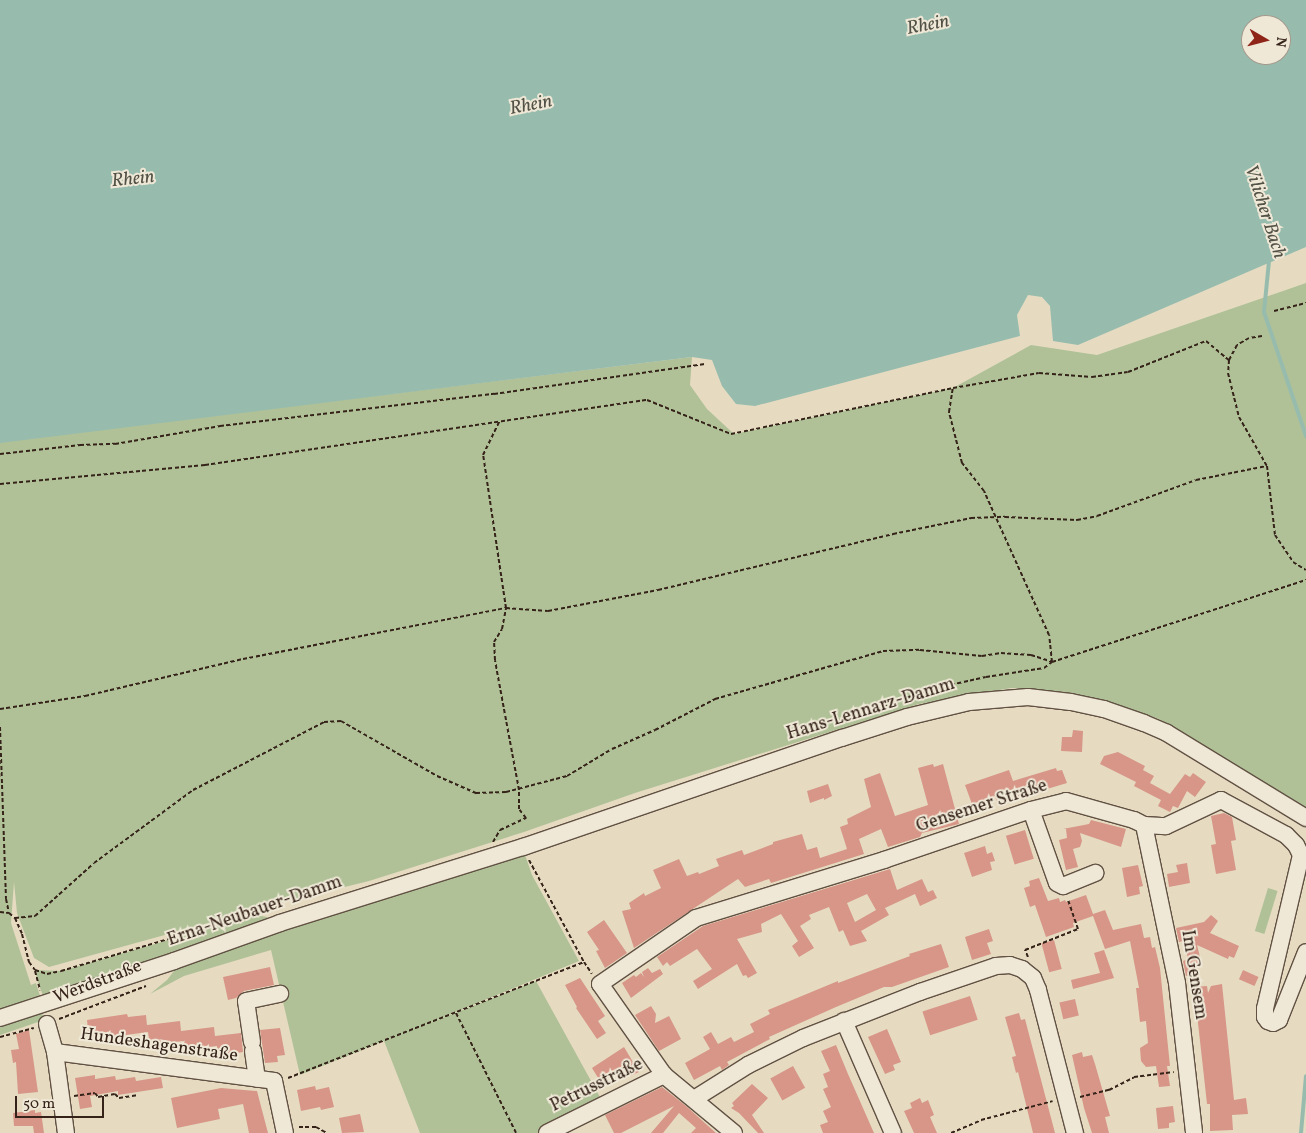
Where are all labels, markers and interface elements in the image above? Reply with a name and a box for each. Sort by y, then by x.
water label: Rhein [905,11,951,41]
north arrow [1241,15,1291,65]
text: N [1270,36,1290,48]
water label: Rhein [508,91,554,121]
water label: Vilicher Bach [1238,162,1290,262]
water label: Rhein [110,166,156,194]
street label: Hans-Lennarz-Damm [784,674,958,746]
street label: Gensemer Straße [914,776,1050,838]
street label: Erna-Neubauer-Damm [165,872,345,952]
street label: Im Gensem [1175,929,1211,1021]
street label: Werdstraße [51,956,145,1010]
street label: Hundeshagenstraße [79,1024,239,1068]
street label: Petrusstraße [547,1054,647,1118]
scale bar [18,1086,106,1118]
text: 50 m [23,1094,55,1115]

